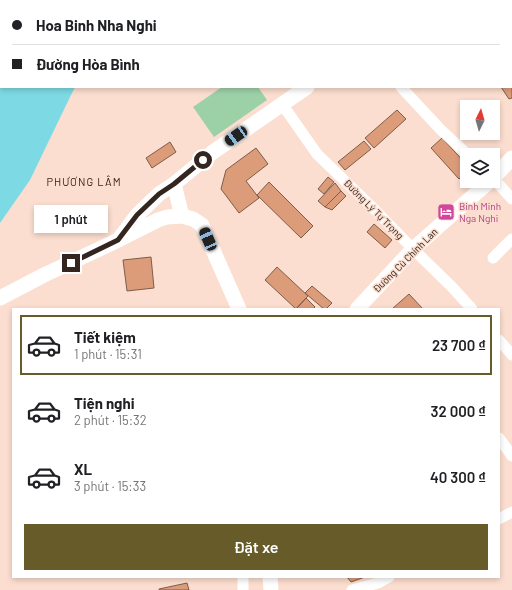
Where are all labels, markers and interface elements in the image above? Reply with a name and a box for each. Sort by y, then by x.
text: Hoa Binh Nha Nghi [36,16,157,34]
text: Đường Hòa Bình [36,55,140,73]
north arrow [460,100,500,140]
map controls [460,100,500,188]
car [223,124,249,148]
button: layers [460,148,500,188]
route start [194,151,212,169]
district label: PHƯƠNG LÂM [46,175,122,188]
street label: Đường Lý Tự Trọng [342,177,406,241]
place label: Binh Minh Nga Nghi [459,200,501,224]
hotel icon: Binh Minh Nga Nghi [436,202,456,222]
callout: 1 phút [34,205,108,233]
text: 1 phút [54,211,88,227]
street label: Đường Cù Chính Lan [370,225,440,295]
car [198,226,218,252]
route end [62,254,80,272]
icon: car [26,327,62,363]
text: Tiết kiệm [74,328,136,346]
text: 23 700 ₫ [432,336,486,354]
text: 1 phút · 15:31 [74,346,142,362]
icon: car [26,393,62,429]
text: Tiện nghi [74,394,134,412]
text: 32 000 ₫ [431,402,486,420]
text: 2 phút · 15:32 [74,412,147,428]
icon: car [26,459,62,495]
text: XL [74,460,92,478]
text: 40 300 ₫ [430,468,486,486]
text: 3 phút · 15:33 [74,478,146,494]
button: Đặt xe [24,524,488,570]

